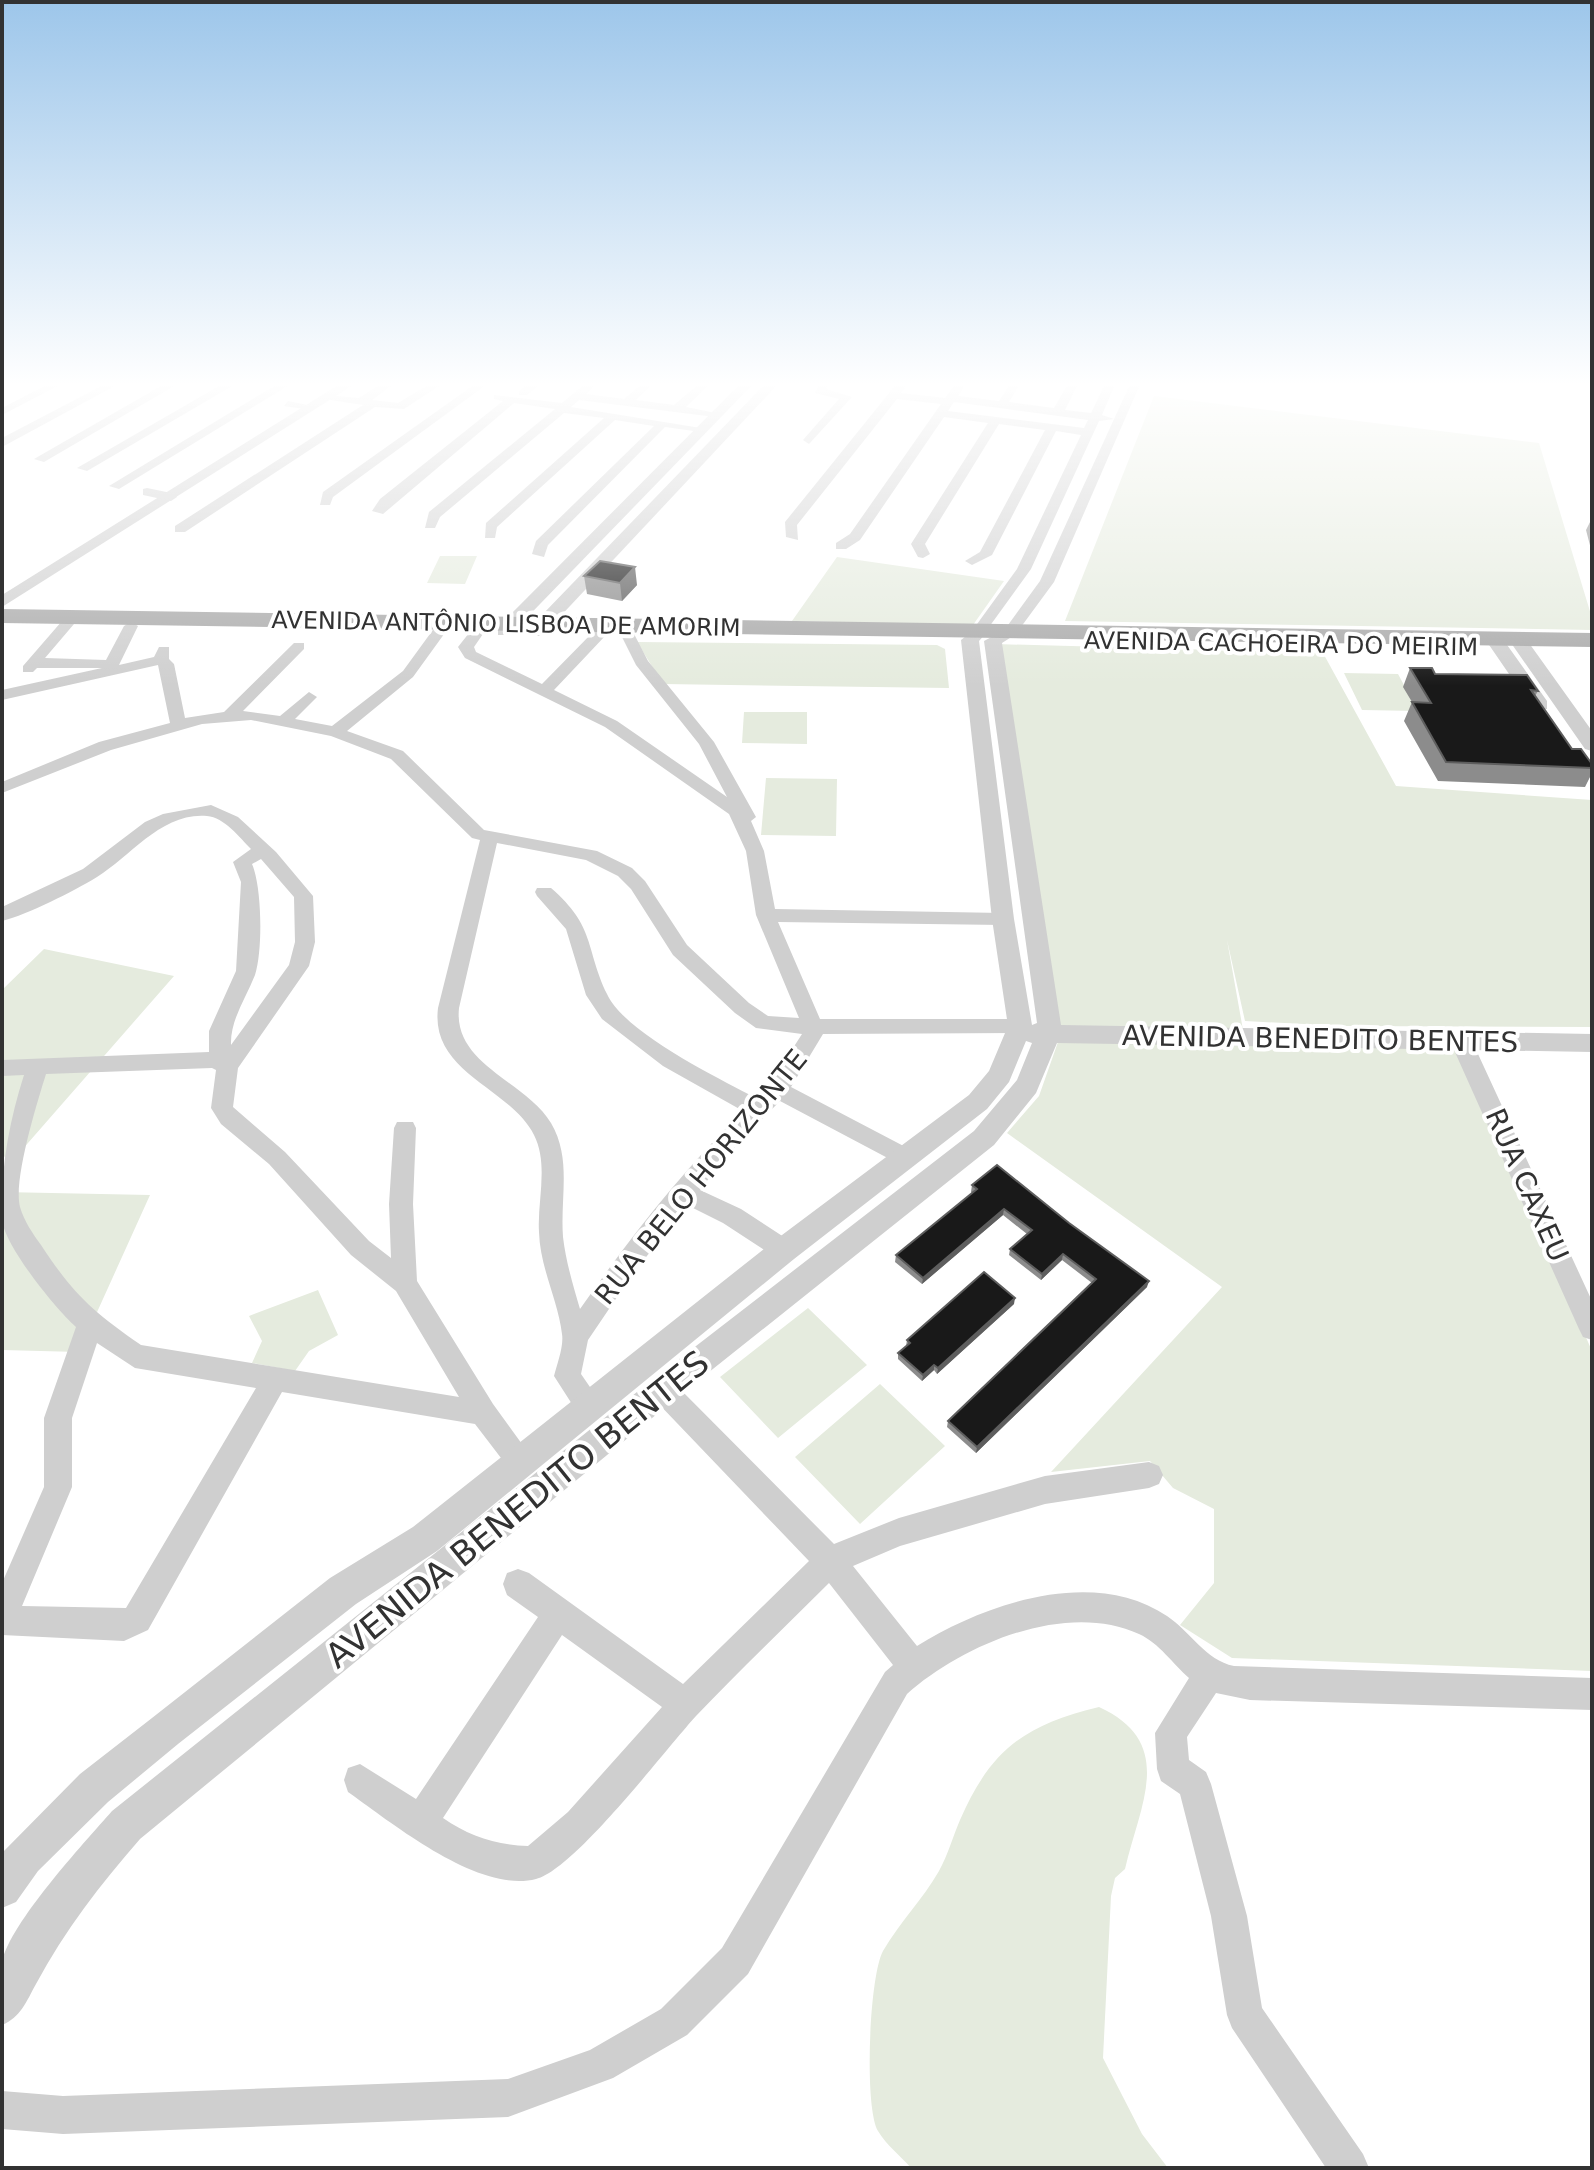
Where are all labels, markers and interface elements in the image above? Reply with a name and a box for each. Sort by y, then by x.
street label: AVENIDA ANTÔNIO LISBOA DE AMORIM [271,604,741,642]
street label: AVENIDA CACHOEIRA DO MEIRIM [1084,627,1478,661]
street label: AVENIDA BENEDITO BENTES [1122,1019,1518,1059]
street label: RUA BELO HORIZONTE [588,1043,814,1311]
street label: RUA CAXEU [1479,1103,1575,1267]
street label: AVENIDA BENEDITO BENTES [317,1342,717,1676]

